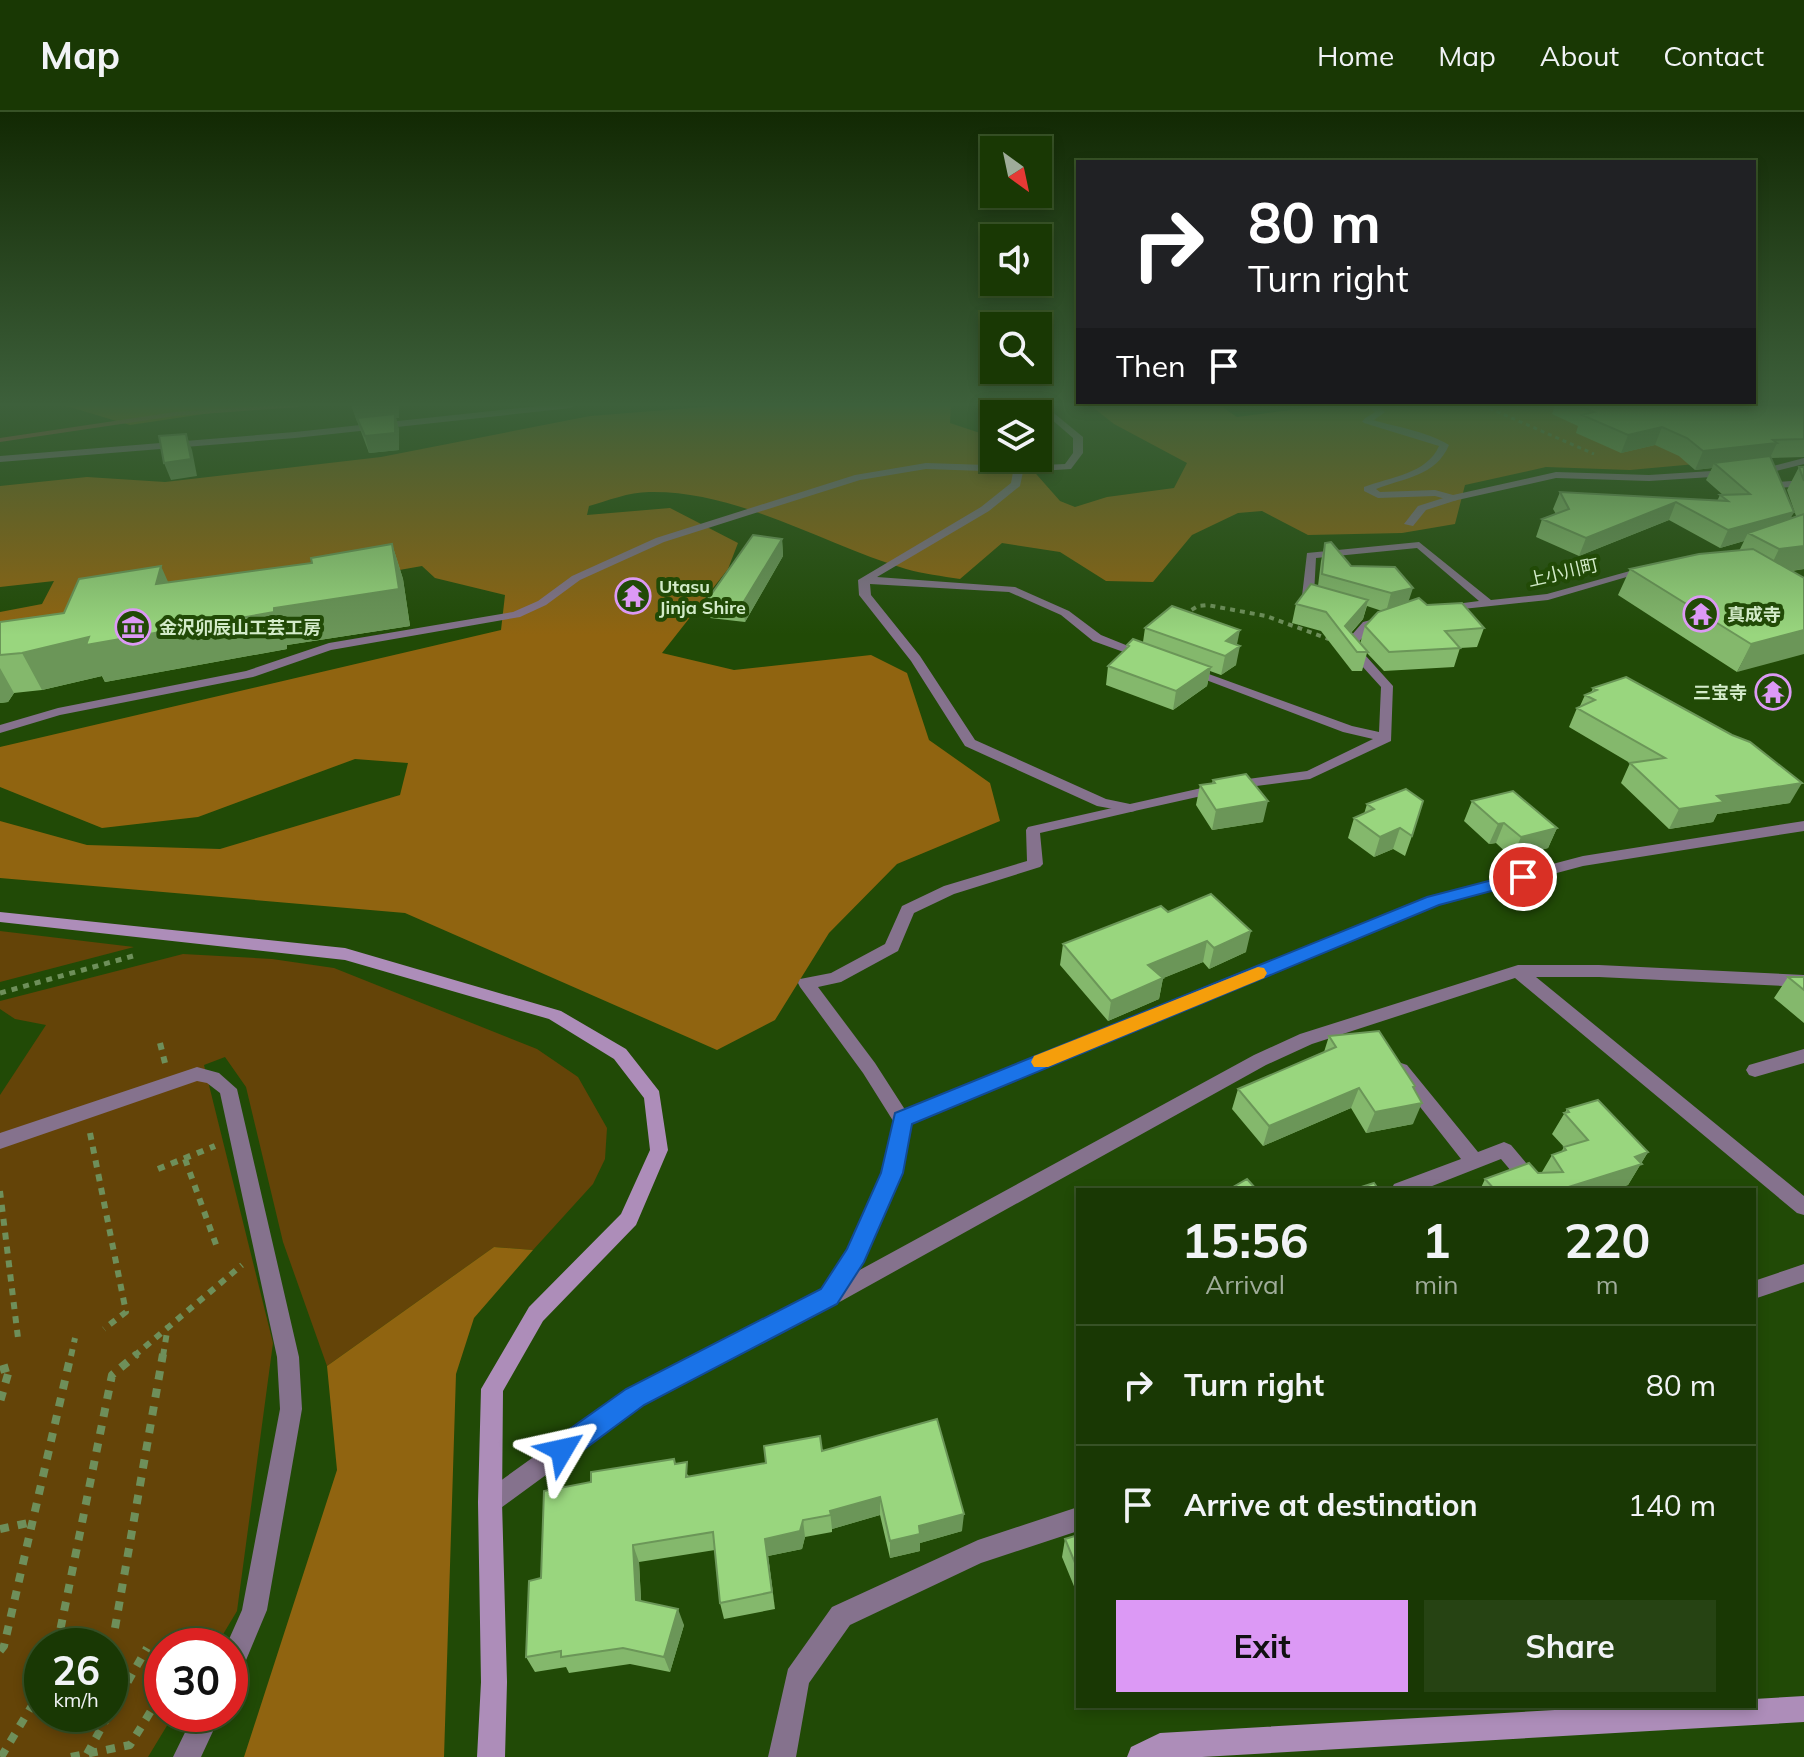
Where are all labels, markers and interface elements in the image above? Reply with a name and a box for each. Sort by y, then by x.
text: Map [40,31,120,79]
text: Home [1317,38,1394,73]
text: Map [1438,38,1496,73]
text: About [1540,38,1619,73]
text: Contact [1663,38,1764,73]
north arrow [980,136,1052,208]
map controls [980,136,1052,472]
text: 80 m [1248,187,1381,257]
icon: right [1116,192,1220,296]
button: sound [980,224,1052,296]
text: Turn right [1248,256,1409,301]
button: search [980,312,1052,384]
icon: arrive [1202,344,1246,388]
text: Then [1116,347,1186,385]
button: layers [980,400,1052,472]
street label: 上小川町 [1525,553,1601,591]
place label: Utasu Jinja Shire [659,575,746,619]
temple icon: Utasu Jinja Shire [614,577,652,615]
temple icon: 真成寺 [1682,595,1720,633]
place label: 真成寺 [1727,603,1781,626]
museum icon: 金沢卯辰山工芸工房 [114,608,152,646]
place label: 金沢卯辰山工芸工房 [159,616,321,639]
temple icon: 三宝寺 [1754,673,1792,711]
place label: 三宝寺 [1693,681,1747,704]
pin [1489,843,1557,911]
icon: arrive [1501,855,1545,899]
text: 15:56 [1182,1210,1309,1270]
text: 1 [1422,1210,1451,1270]
text: 220 [1564,1210,1650,1270]
text: Arrival [1205,1268,1285,1301]
text: min [1414,1268,1458,1301]
text: m [1596,1268,1619,1301]
icon: right [1116,1363,1160,1407]
text: Turn right [1184,1366,1324,1404]
text: 80 m [1646,1366,1716,1404]
position arrow [520,1408,604,1492]
icon: arrive [1116,1483,1160,1527]
text: Arrive at destination [1184,1486,1478,1524]
text: 140 m [1628,1486,1716,1524]
button: Exit [1116,1600,1408,1692]
button: Share [1424,1600,1716,1692]
speed limit sign: 30 [144,1628,248,1732]
text: 26 [52,1645,100,1695]
text: km/h [53,1687,99,1712]

